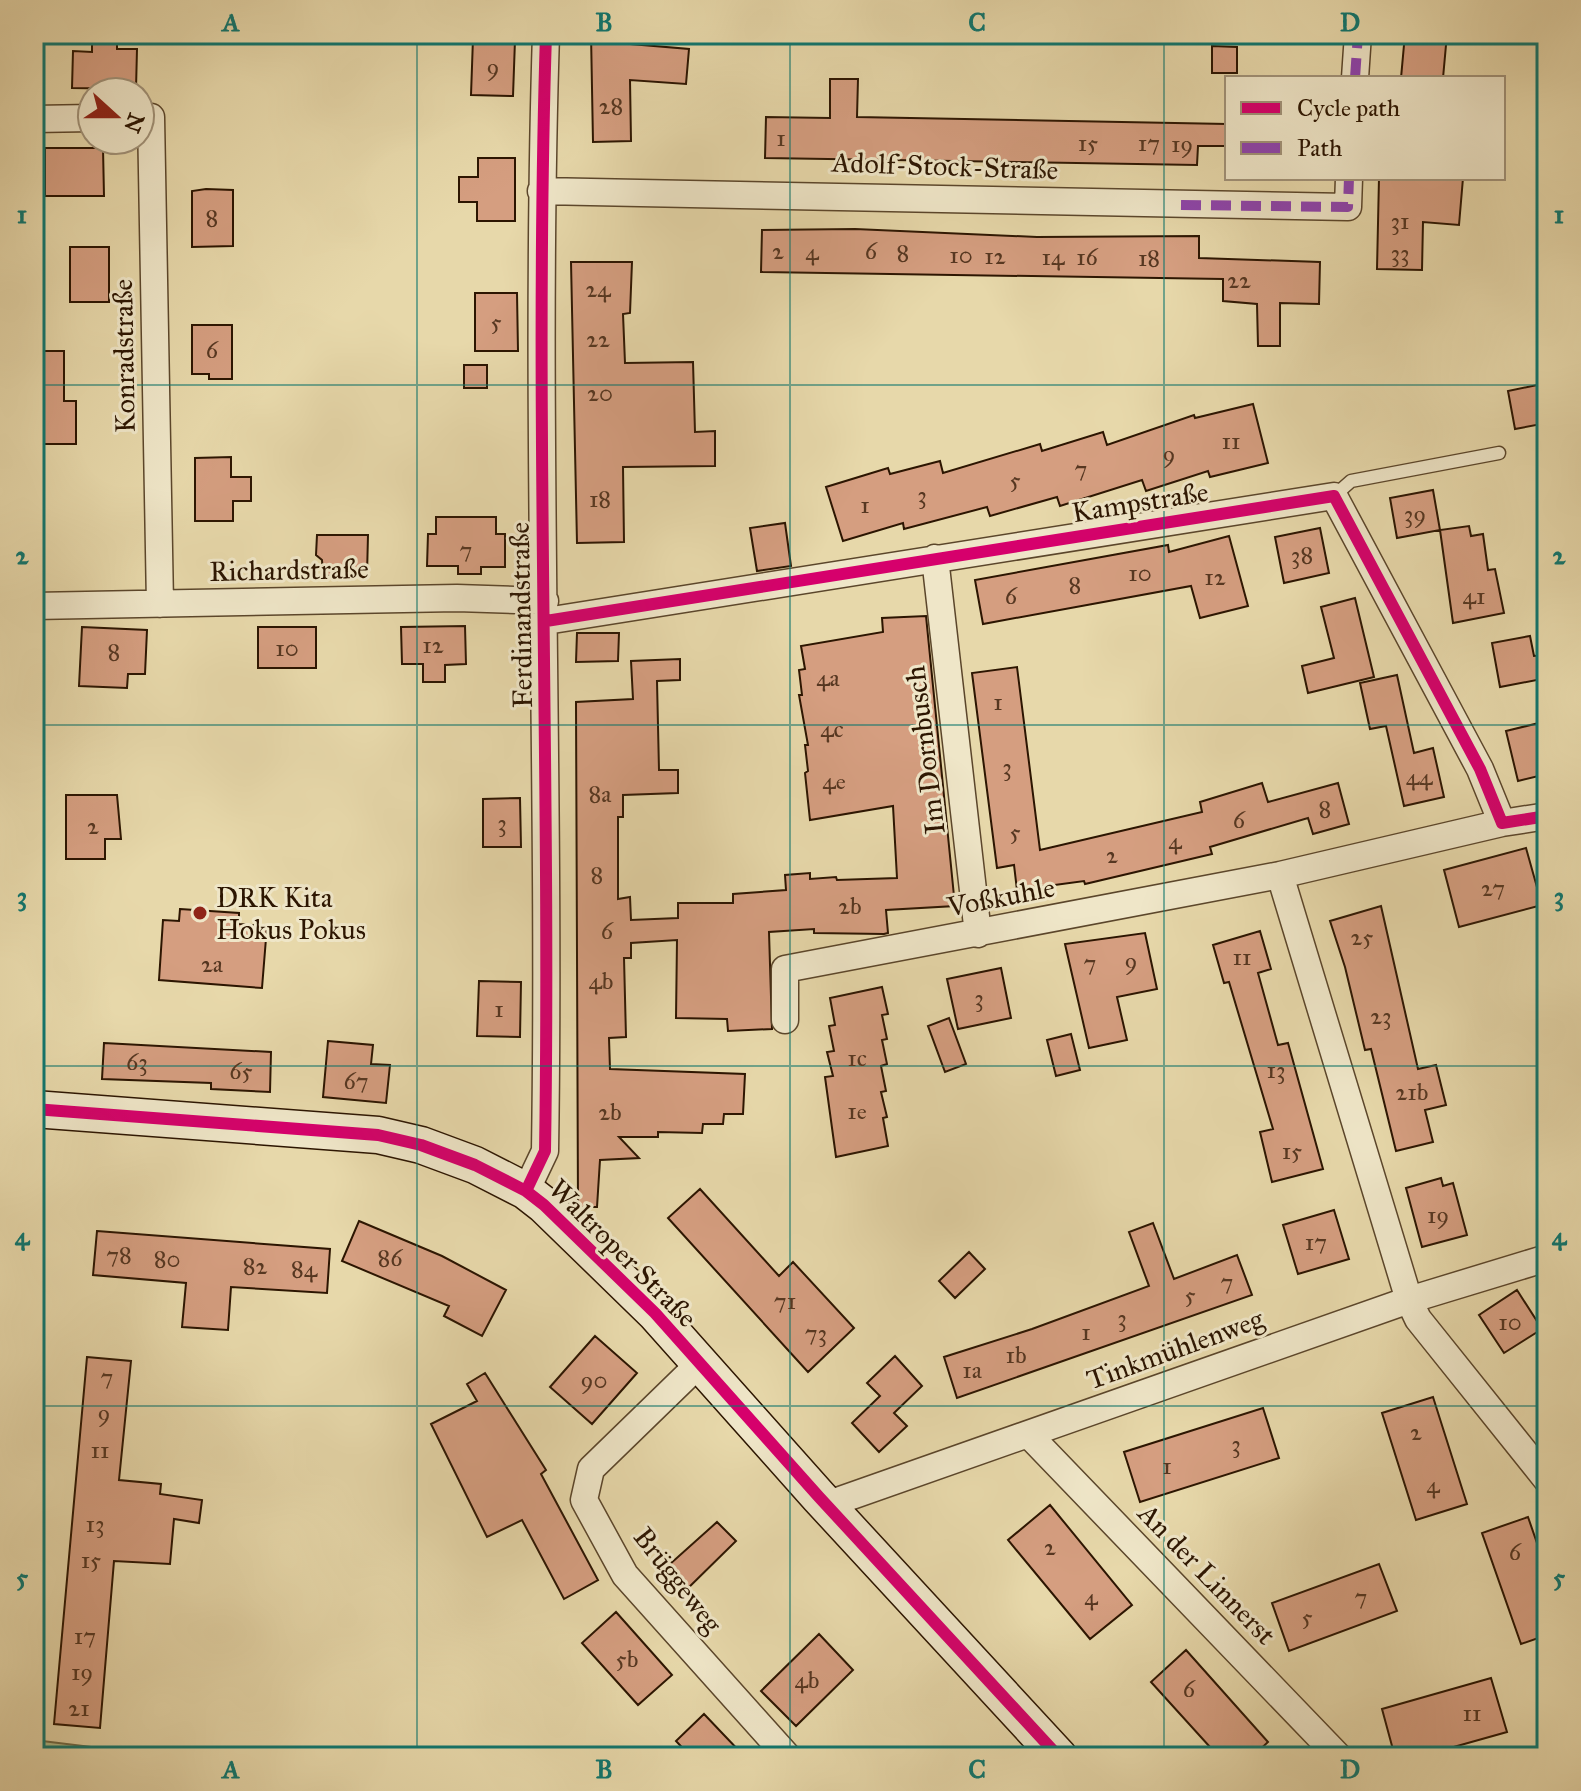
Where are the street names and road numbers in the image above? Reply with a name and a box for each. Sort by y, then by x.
street label: Adolf-Stock-Straße [830,145,1059,187]
street label: Konradstraße [105,279,143,433]
street label: Kampstraße [1069,474,1211,530]
street label: Ferdinandstraße [502,522,540,708]
street label: Richardstraße [209,551,369,589]
street label: Im Dornbusch [897,663,953,836]
street label: Voßkuhle [943,869,1058,925]
street label: Waltroper Straße [541,1171,705,1335]
street label: Tinkmühlenweg [1082,1300,1269,1397]
street label: An der Linnerst [1130,1495,1283,1652]
street label: Brüggeweg [626,1520,731,1641]

